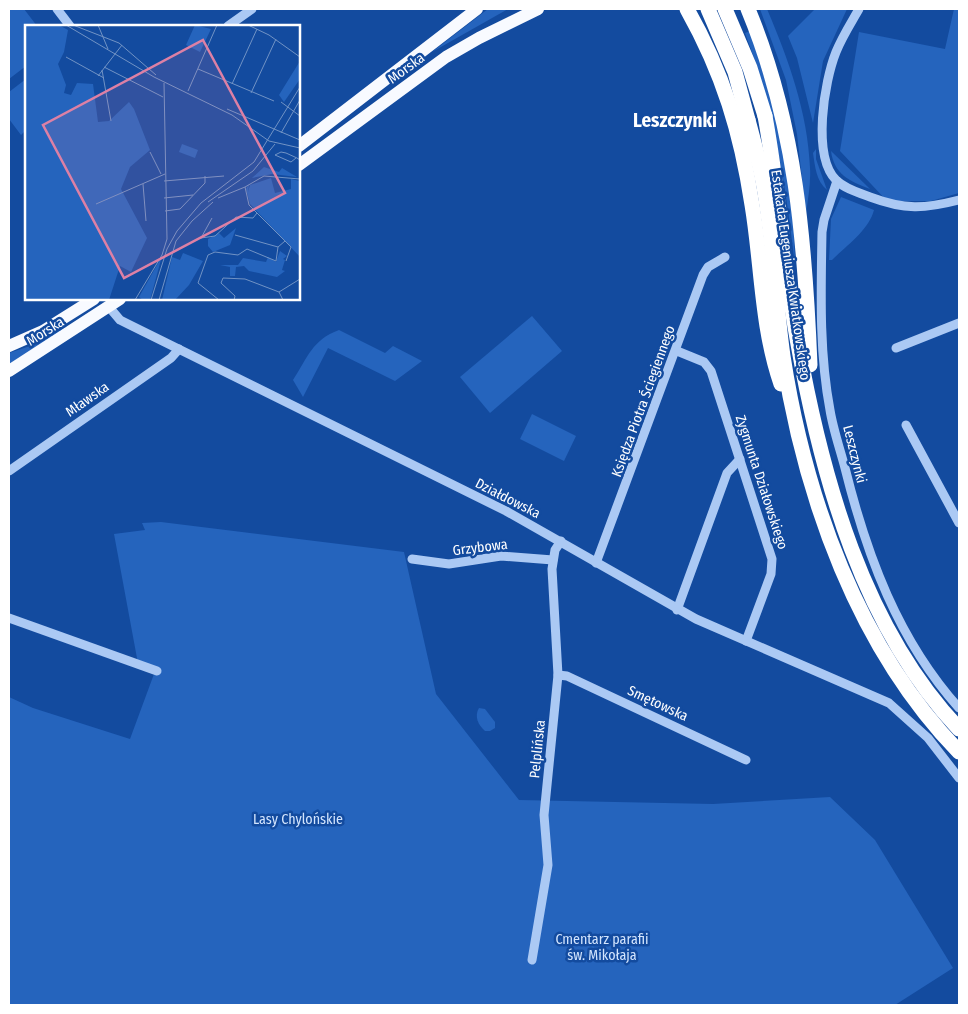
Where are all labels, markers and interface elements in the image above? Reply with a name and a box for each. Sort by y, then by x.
inset map [25,25,300,300]
street label: Morska [385,49,428,87]
district label: Leszczynki [633,109,717,132]
street label: Estakada Eugeniusza Kwiatkowskiego [767,169,814,381]
street label: Morska [23,313,67,350]
street label: Księdza Piotra Ściegiennego [607,323,679,479]
street label: Mławska [62,378,112,420]
street label: Zygmunta Działowskiego [732,413,791,551]
street label: Leszczynki [839,423,870,485]
street label: Działdowska [472,475,543,522]
street label: Grzybowa [452,536,509,559]
street label: Smętowska [625,682,691,725]
street label: Pelplińska [526,719,549,779]
park label: Lasy Chylońskie [253,811,343,828]
park label: Cmentarz parafii św. Mikołaja [555,931,649,964]

